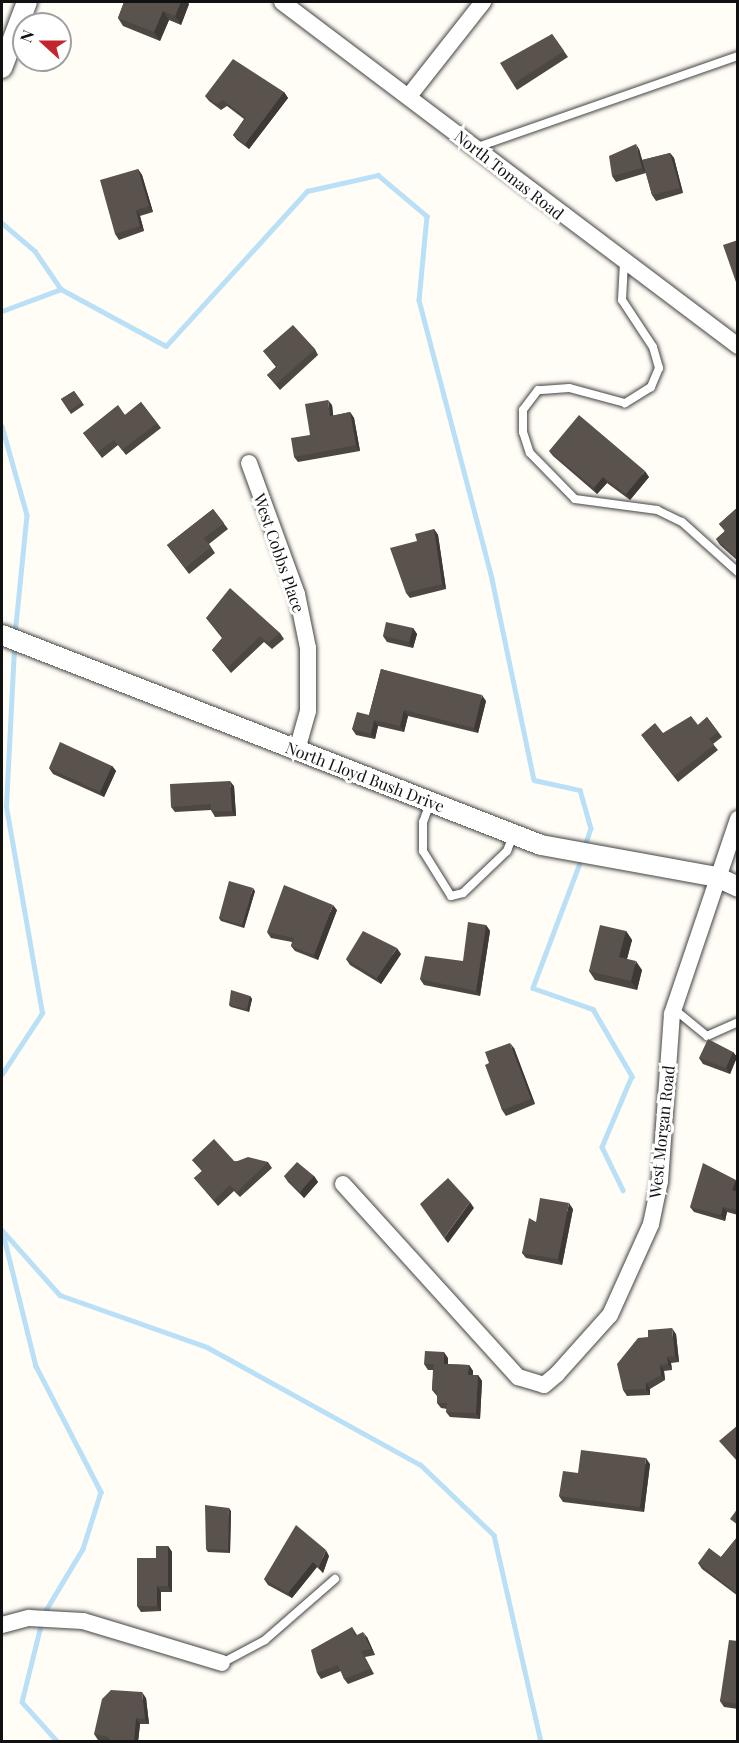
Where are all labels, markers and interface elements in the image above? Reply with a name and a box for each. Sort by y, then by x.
north arrow [12,12,72,72]
text: N [15,27,38,45]
street label: North Tomas Road [450,126,568,224]
street label: West Cobbs Place [250,491,308,615]
street label: North Lloyd Bush Drive [283,738,447,816]
street label: West Morgan Road [645,1064,679,1200]

